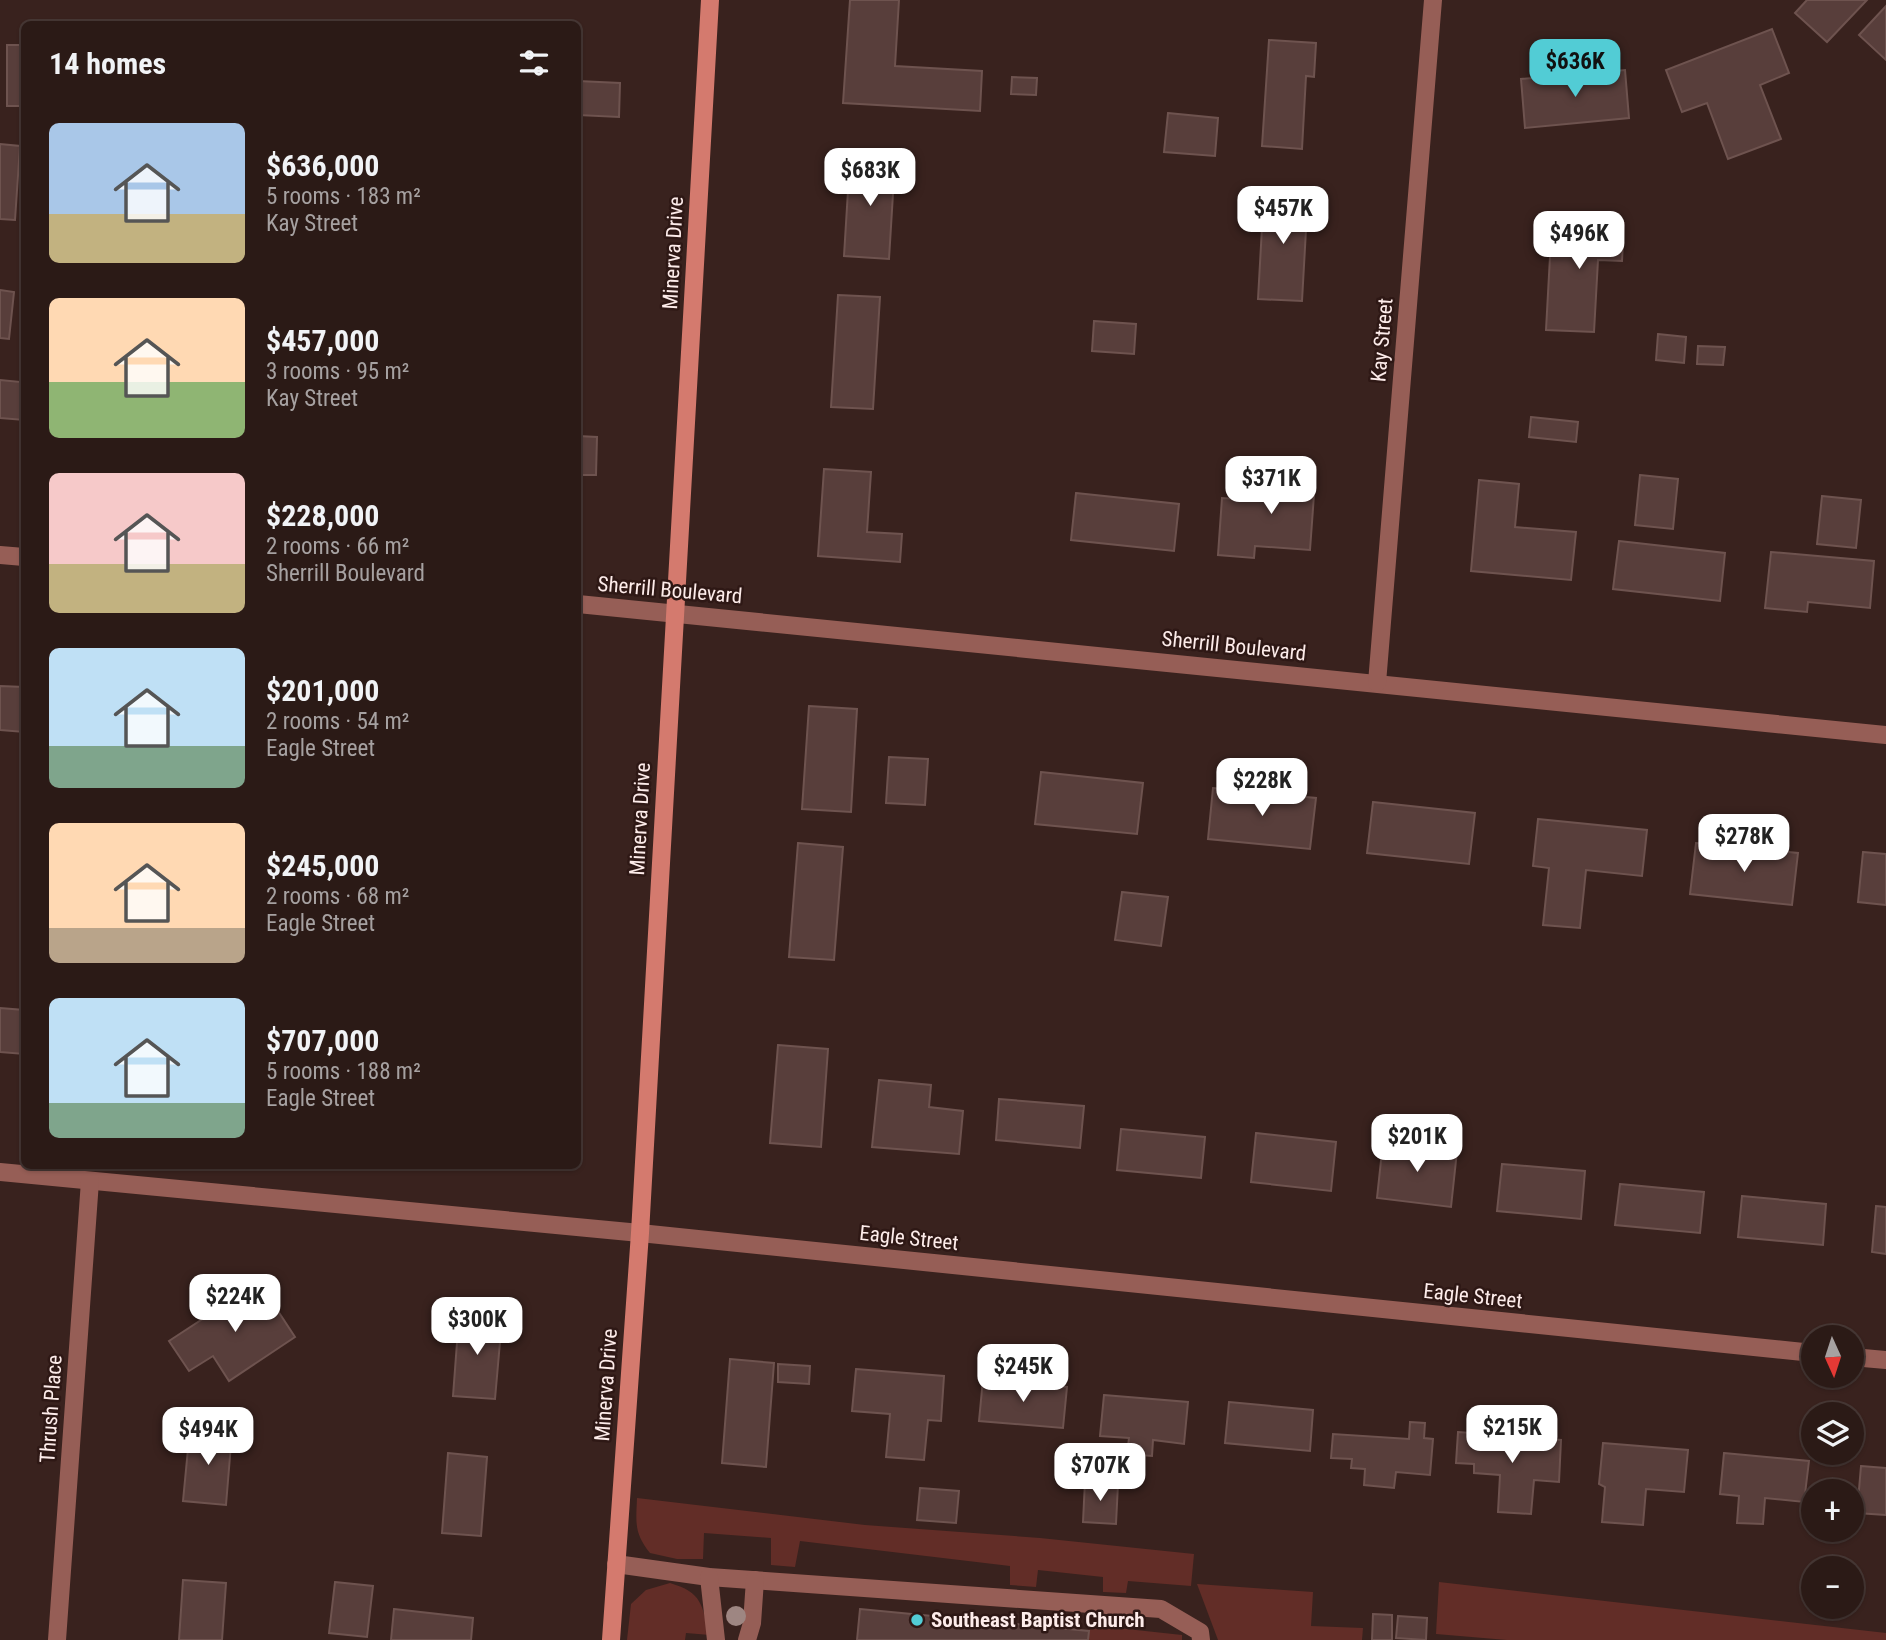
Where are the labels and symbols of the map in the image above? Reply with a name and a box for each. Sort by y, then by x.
pin: $636K [1526,40,1624,99]
pin: $683K [821,148,919,208]
pin: $457K [1234,187,1332,246]
street label: Minerva Drive [658,196,688,310]
pin: $496K [1530,212,1628,271]
street label: Kay Street [1366,297,1398,383]
pin: $371K [1222,456,1320,516]
street label: Sherrill Boulevard [597,572,743,608]
street label: Sherrill Boulevard [1161,626,1307,666]
pin: $228K [1213,758,1311,818]
street label: Minerva Drive [625,762,655,876]
pin: $278K [1695,814,1793,874]
pin: $201K [1368,1114,1466,1174]
street label: Eagle Street [858,1221,960,1255]
pin: $224K [186,1274,284,1334]
street label: Eagle Street [1422,1279,1524,1313]
pin: $300K [428,1298,526,1357]
north arrow [1801,1325,1864,1388]
street label: Minerva Drive [590,1328,622,1442]
pin: $245K [974,1344,1072,1404]
street label: Thrush Place [35,1354,67,1464]
pin: $215K [1463,1406,1561,1465]
pin: $494K [159,1408,257,1467]
pin: $707K [1051,1444,1149,1503]
place label: Southeast Baptist Church [931,1608,1145,1632]
marker: Southeast Baptist Church [909,1612,925,1628]

